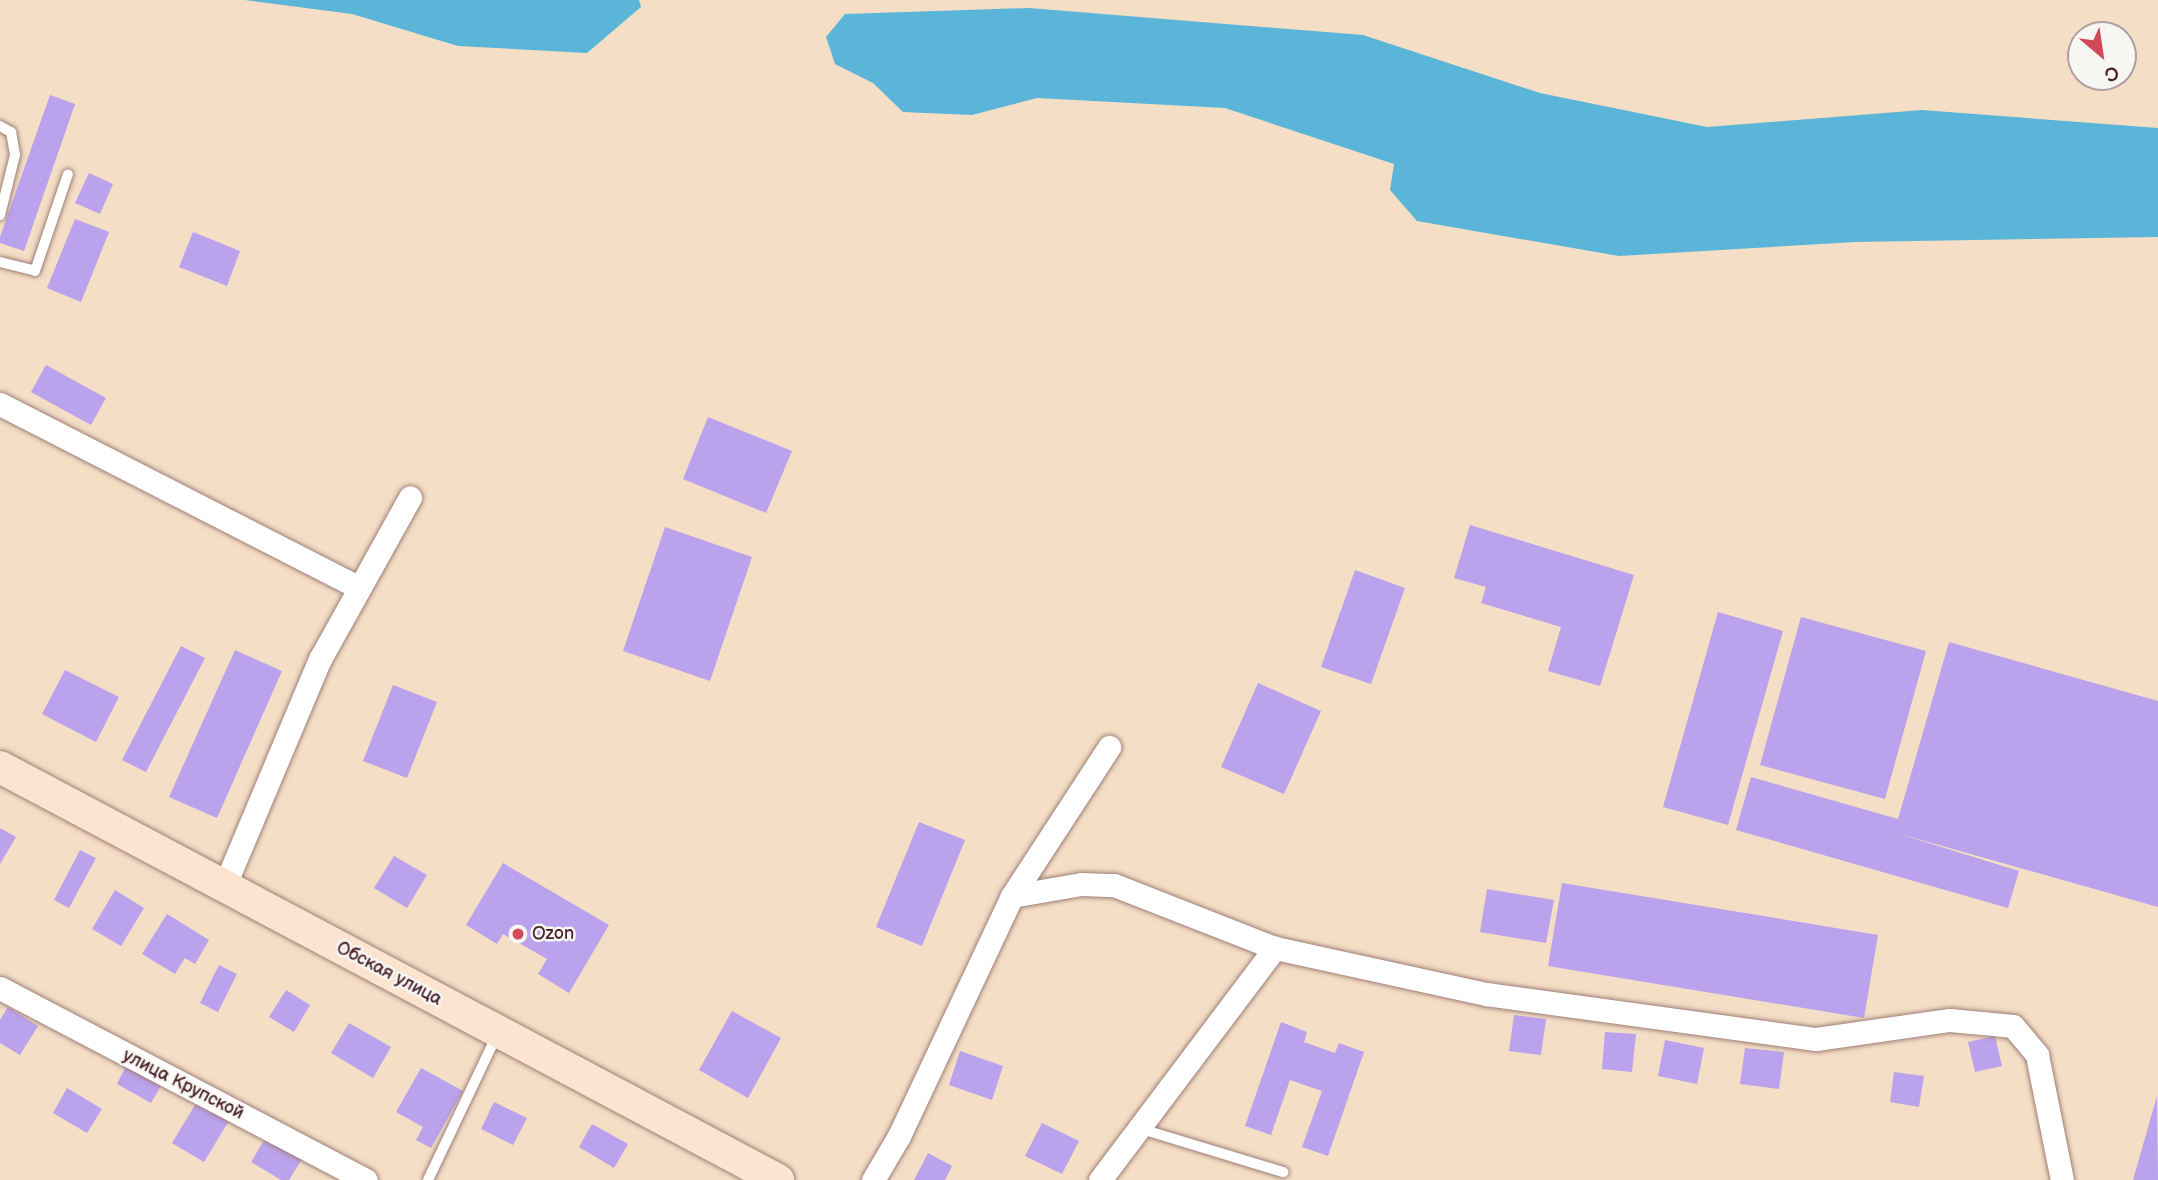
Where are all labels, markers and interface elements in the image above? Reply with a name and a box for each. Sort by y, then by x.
north arrow [2067,21,2137,91]
text: С [2100,60,2123,86]
place label: Ozon [532,923,574,945]
marker: Ozon [510,926,526,942]
street label: Обская улица [333,937,445,1011]
street label: улица Крупской [119,1045,247,1125]

